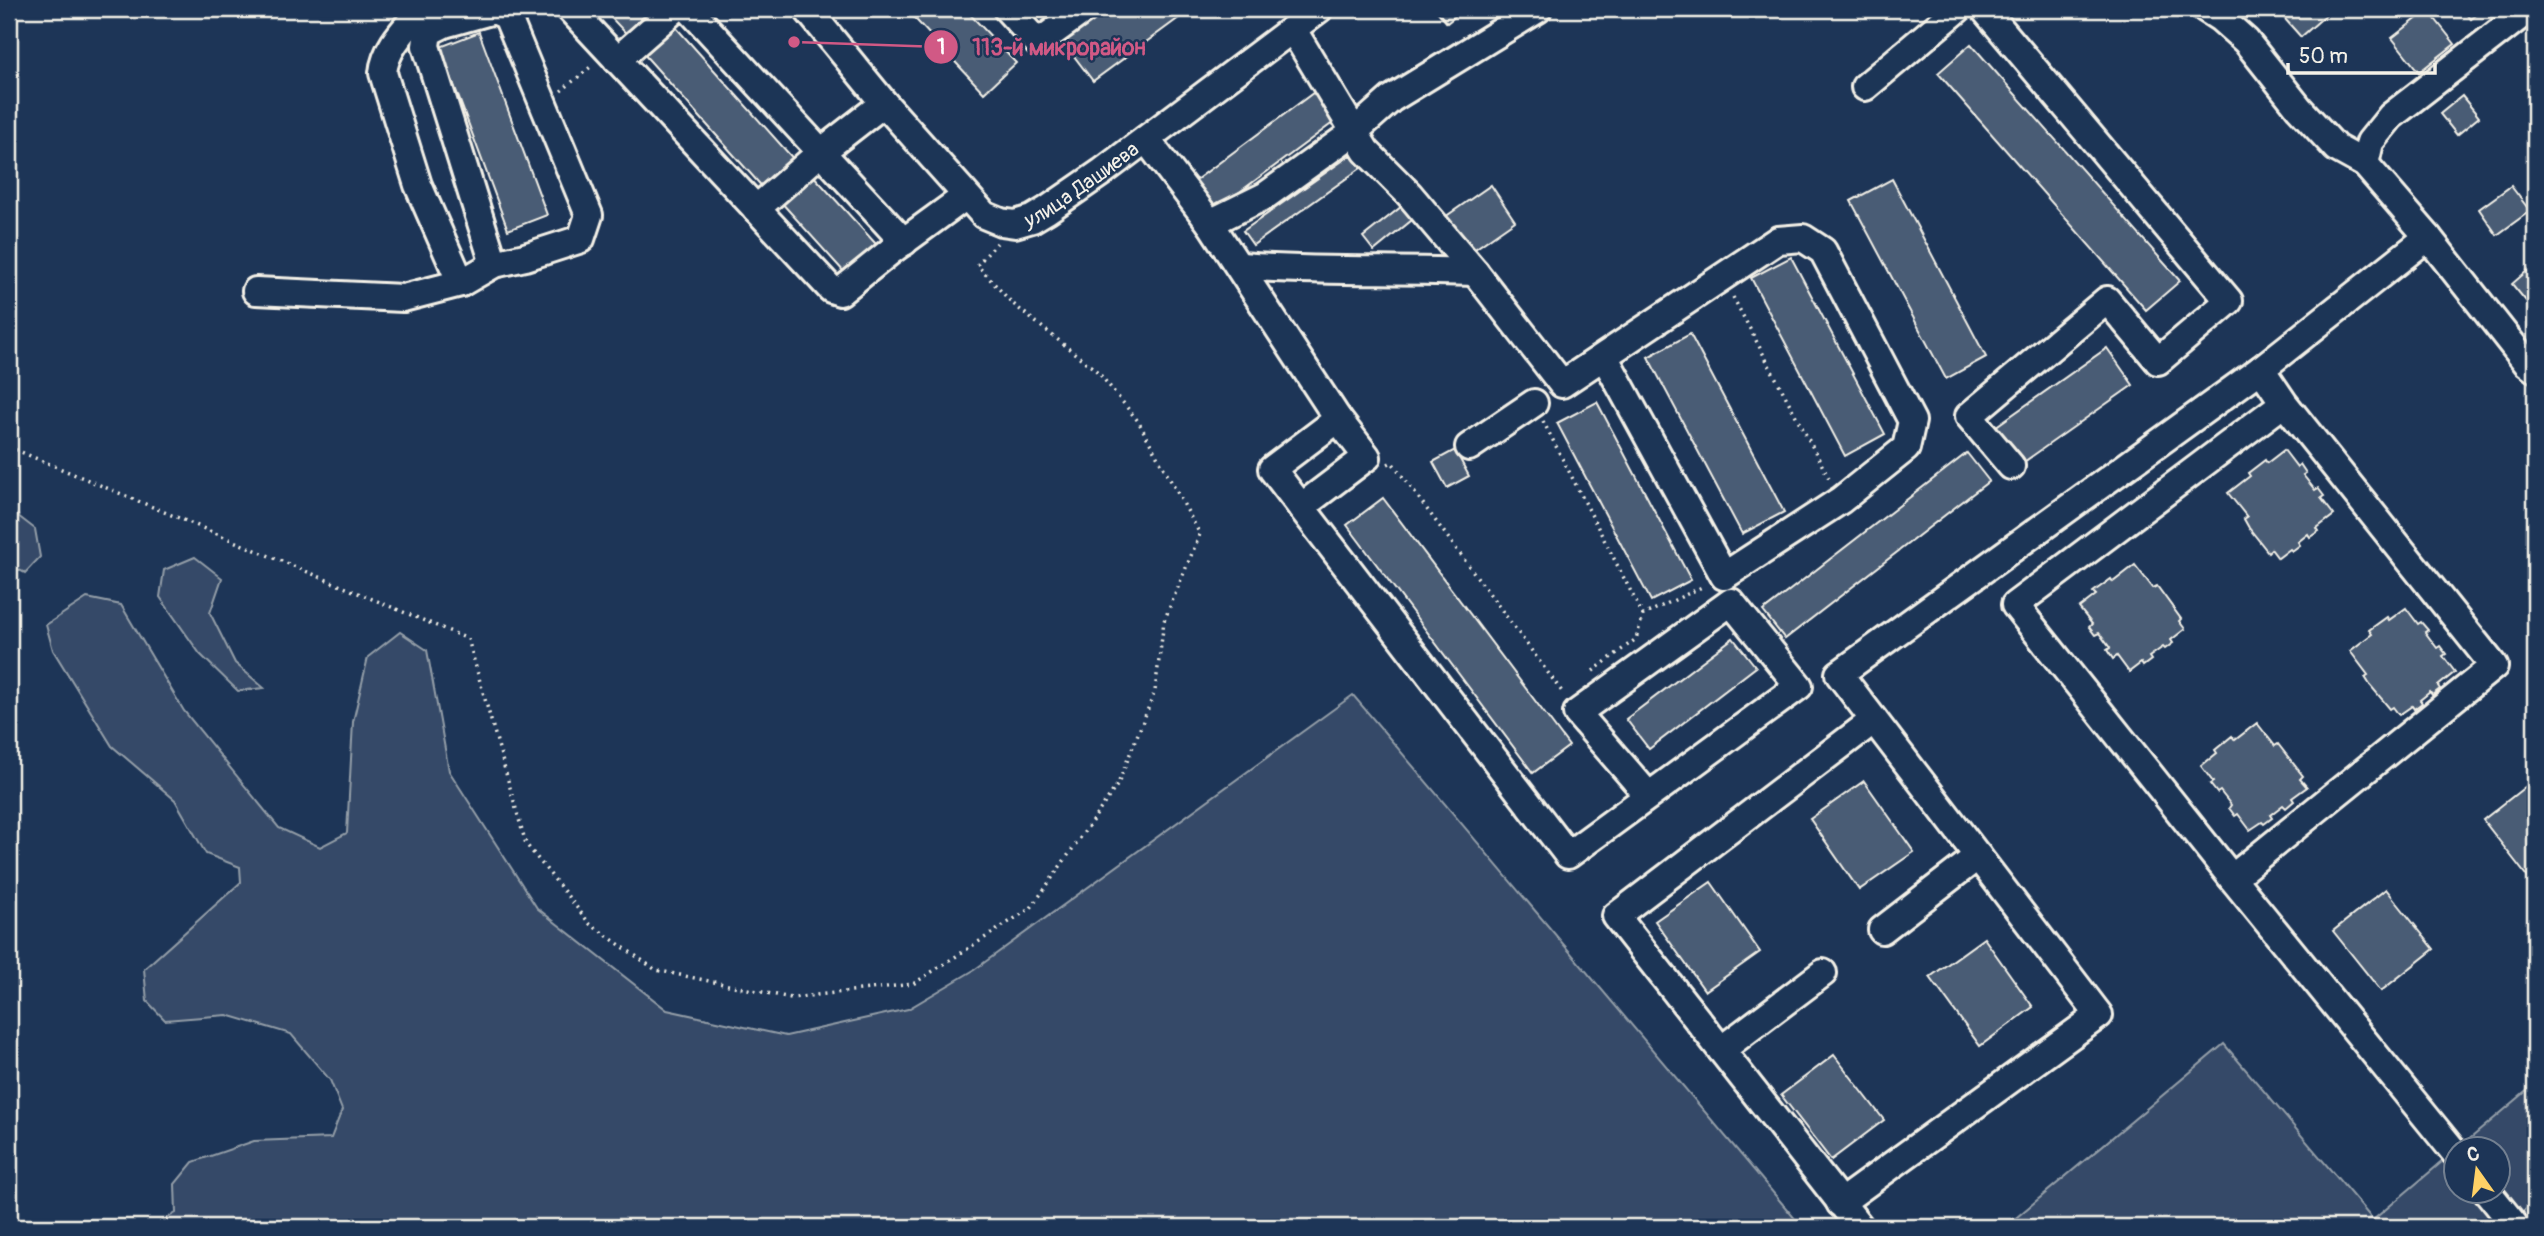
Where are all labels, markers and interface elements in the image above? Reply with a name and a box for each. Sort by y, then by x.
callout: 113-й микрорайон [924,25,1160,69]
scale bar [2288,32,2436,76]
text: 113-й микрорайон [972,33,1146,62]
text: 1 [937,34,945,61]
text: 50 m [2299,43,2348,70]
street label: улица Дашиева [1021,136,1145,235]
north arrow [2442,1134,2512,1204]
text: С [2465,1141,2482,1168]

